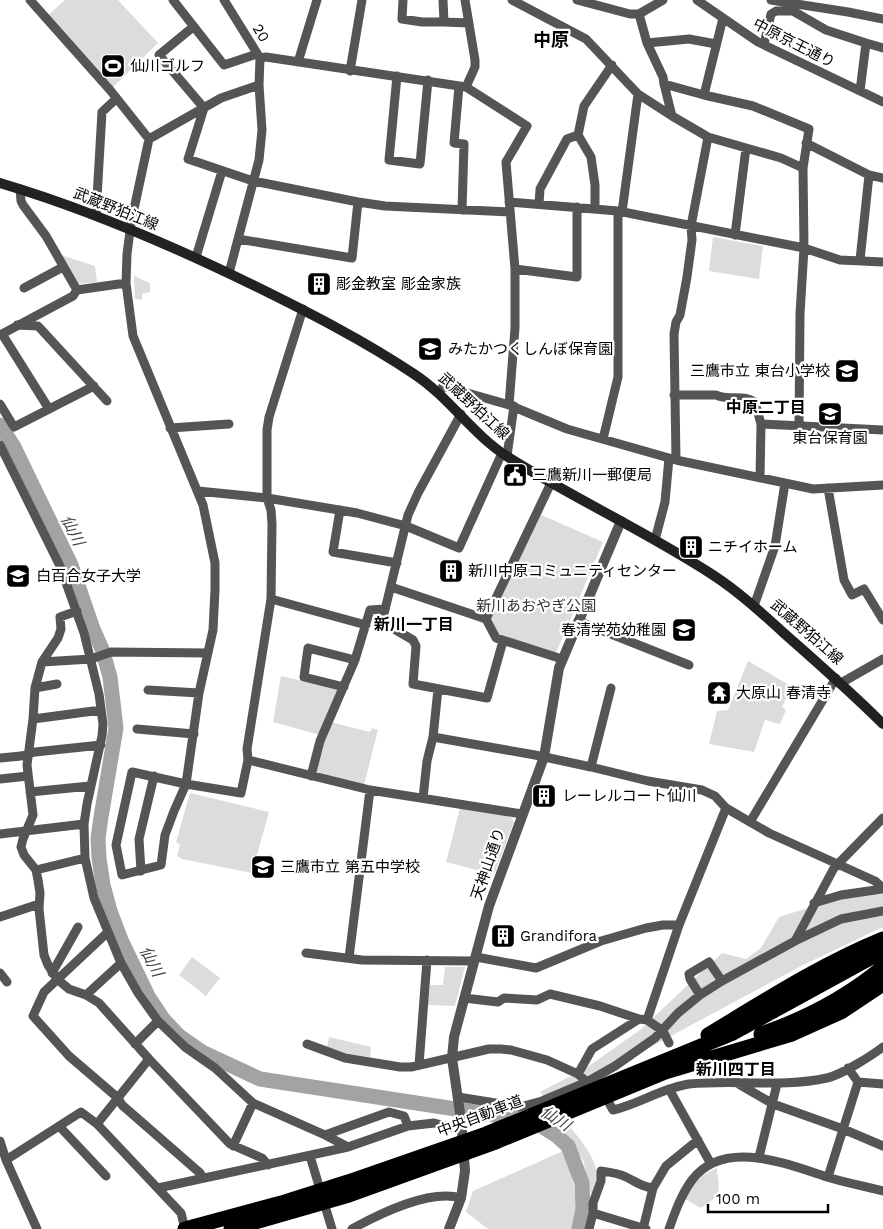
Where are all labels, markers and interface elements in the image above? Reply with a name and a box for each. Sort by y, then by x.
street label: 中原京王通り [750,15,838,71]
street label: 20 [249,21,273,45]
district label: 中原 [533,29,569,50]
sports icon: 仙川ゴルフ [100,53,126,79]
place label: 仙川ゴルフ [130,57,205,75]
street label: 武蔵野狛江線 [71,184,161,234]
building icon: 彫金教室 彫金家族 [306,271,332,297]
place label: 彫金教室 彫金家族 [336,275,461,293]
school or university icon: みたかつくしんぼ保育園 [417,336,443,362]
place label: みたかつくしんぼ保育園 [448,340,613,358]
school or university icon: 三鷹市立 東台小学校 [834,358,860,384]
place label: 三鷹市立 東台小学校 [690,362,830,380]
street label: 武蔵野狛江線 [435,369,513,443]
district label: 中原二丁目 [726,398,806,417]
school or university icon: 東台保育園 [817,401,843,427]
place label: 東台保育園 [792,429,868,447]
public building icon: 三鷹新川一郵便局 [502,462,528,488]
place label: 三鷹新川一郵便局 [532,466,652,484]
water label: 仙川 [57,512,89,551]
building icon: ニチイホーム [678,534,704,560]
place label: ニチイホーム [708,538,798,556]
building icon: 新川中原コミュニティセンター [438,558,464,584]
place label: 新川中原コミュニティセンター [468,562,677,580]
school or university icon: 白百合女子大学 [5,563,31,589]
place label: 白百合女子大学 [36,567,141,585]
street label: 武蔵野狛江線 [767,596,847,668]
park label: 新川あおやぎ公園 [476,597,596,615]
district label: 新川一丁目 [374,615,454,634]
school or university icon: 春清学苑幼稚園 [671,617,697,643]
place label: 春清学苑幼稚園 [561,621,666,639]
temple icon: 大原山 春清寺 [706,680,732,706]
place label: 大原山 春清寺 [736,684,831,702]
building icon: レーレルコート仙川 [531,783,557,809]
place label: レーレルコート仙川 [562,787,697,805]
street label: 天神山通り [467,826,509,902]
school or university icon: 三鷹市立 第五中学校 [250,854,276,880]
place label: 三鷹市立 第五中学校 [280,858,420,876]
building icon: Grandifora [490,923,516,949]
place label: Grandifora [520,927,598,945]
water label: 仙川 [136,943,168,982]
district label: 新川四丁目 [696,1060,776,1079]
street label: 中央自動車道 [435,1091,525,1141]
water label: 仙川 [537,1102,576,1136]
scale bar [708,1182,828,1214]
text: 100 m [716,1190,760,1208]

